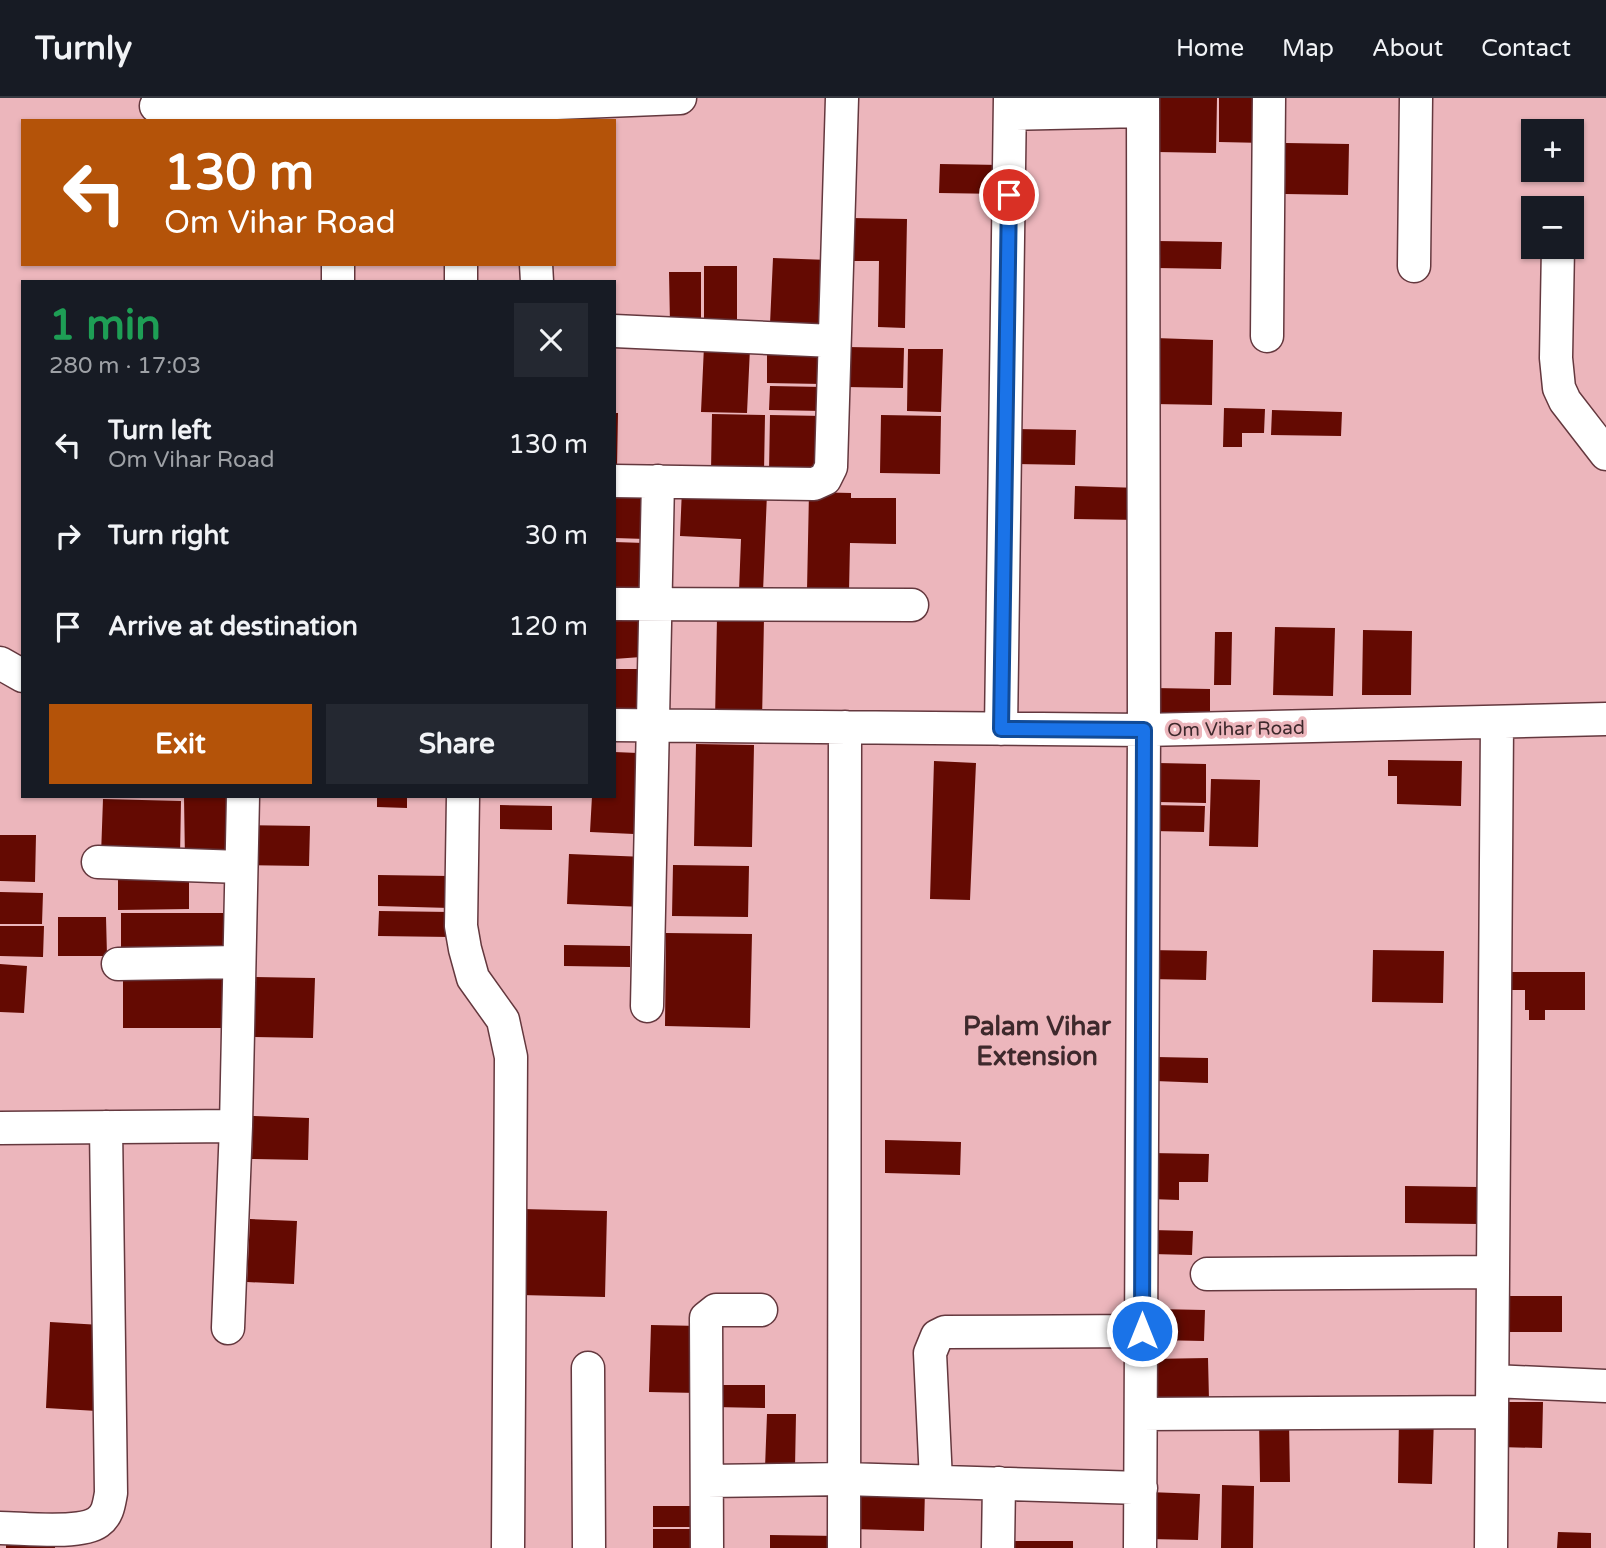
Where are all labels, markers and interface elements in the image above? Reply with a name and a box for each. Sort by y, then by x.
text: Turnly [35,29,132,68]
text: Home [1176,34,1244,63]
text: Map [1282,34,1334,63]
text: About [1372,34,1443,63]
text: Contact [1481,34,1571,63]
map controls [1521,119,1584,259]
button: + [1521,119,1584,182]
text: 130 m [164,144,314,203]
icon: left [49,147,140,238]
pin [979,165,1039,225]
icon: arrive [990,176,1028,214]
button: − [1521,196,1584,259]
text: Om Vihar Road [164,204,396,242]
text: 1 min [49,300,161,351]
button: close [514,303,588,377]
text: 280 m · 17:03 [49,352,201,380]
text: Turn left [108,415,211,446]
icon: left [49,426,87,464]
text: 130 m [508,429,588,460]
text: Om Vihar Road [108,446,275,474]
icon: right [49,517,87,555]
text: Turn right [108,520,229,551]
text: 30 m [525,520,588,551]
icon: arrive [49,608,87,646]
text: Arrive at destination [108,611,358,642]
text: 120 m [508,611,588,642]
button: Exit [49,704,312,784]
button: Share [326,704,588,784]
street label: Om Vihar Road [1167,717,1305,741]
district label: Palam Vihar Extension [963,1011,1112,1072]
position arrow [1105,1294,1179,1368]

